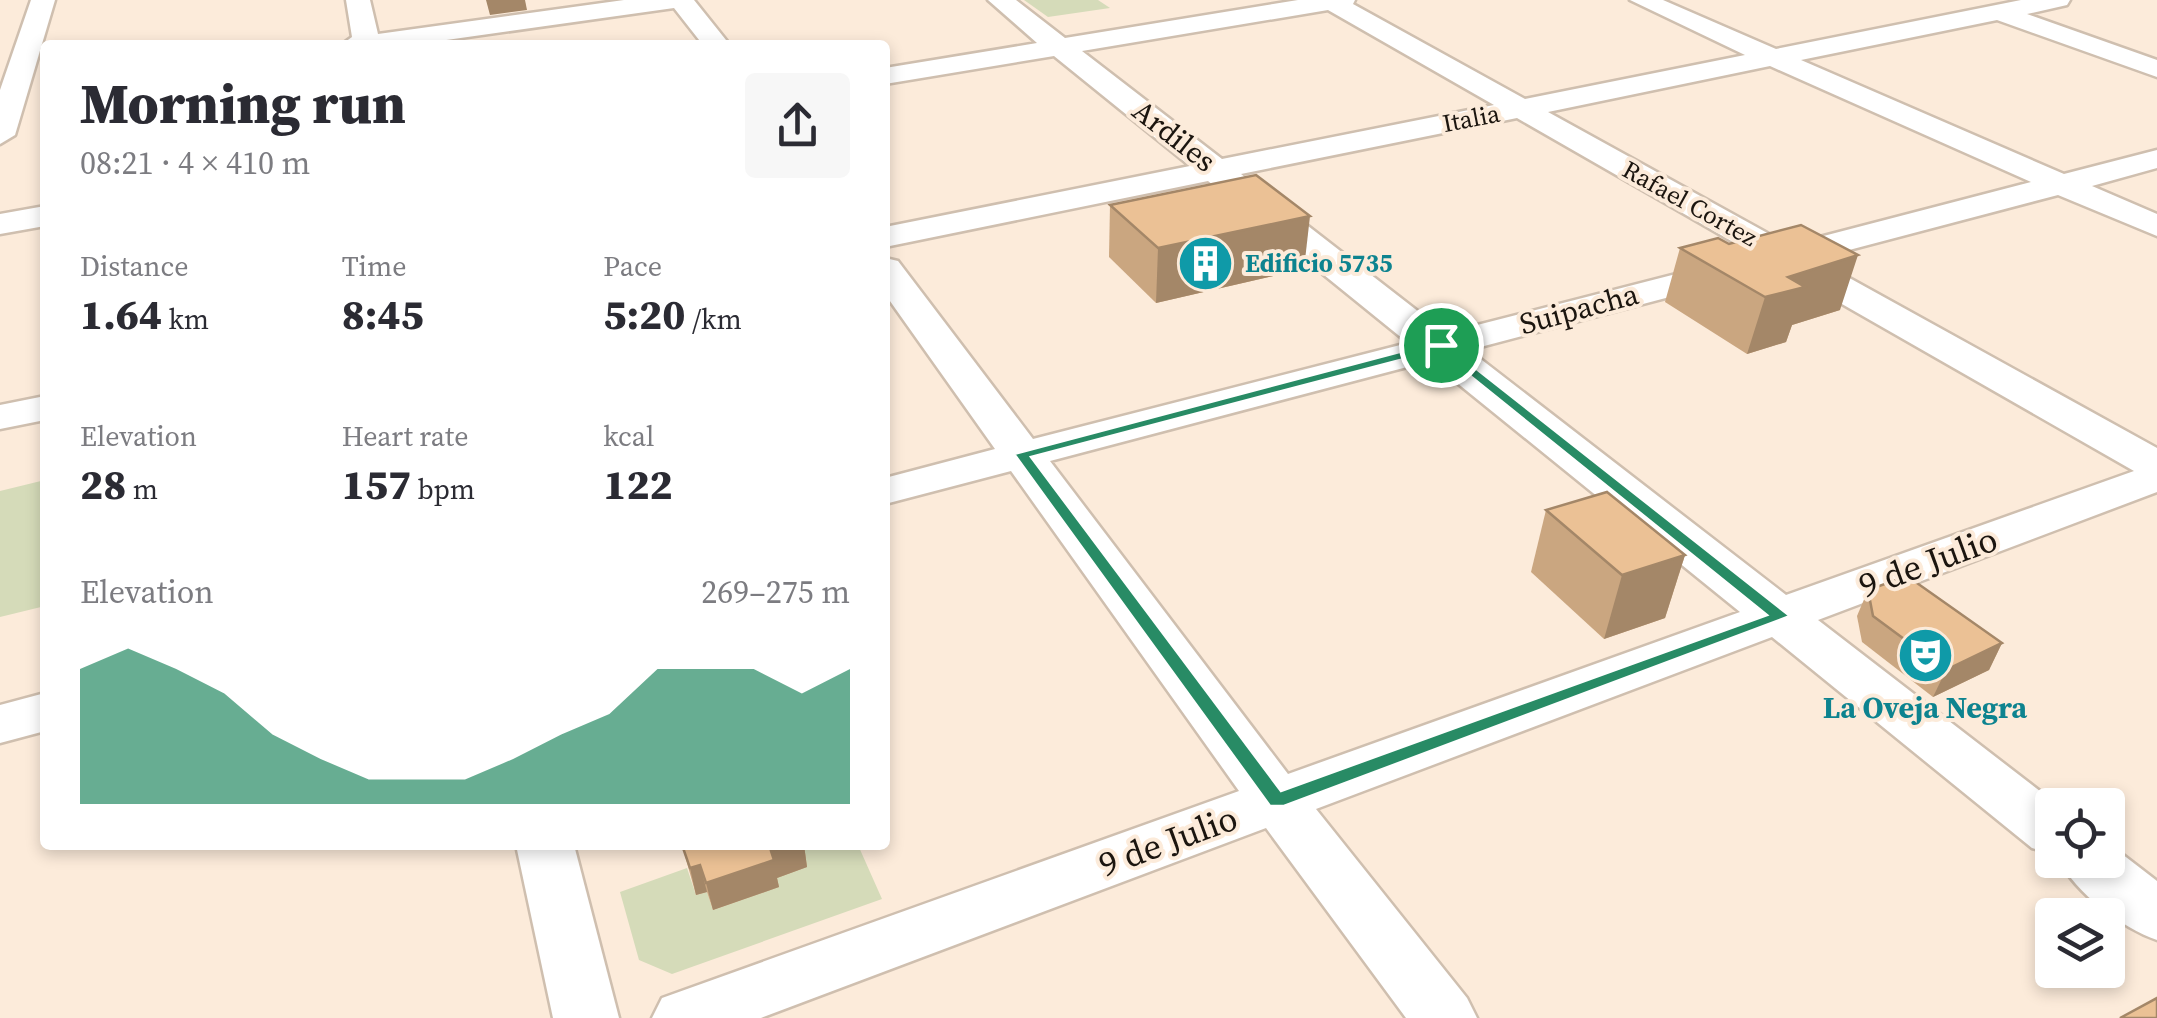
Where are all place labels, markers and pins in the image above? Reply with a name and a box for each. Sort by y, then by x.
building icon: Edificio 5735 [1176,233,1236,293]
place label: Edificio 5735 [1245,246,1393,280]
pin [1399,303,1484,388]
theatre icon: La Oveja Negra [1895,626,1955,686]
place label: La Oveja Negra [1823,687,2028,728]

